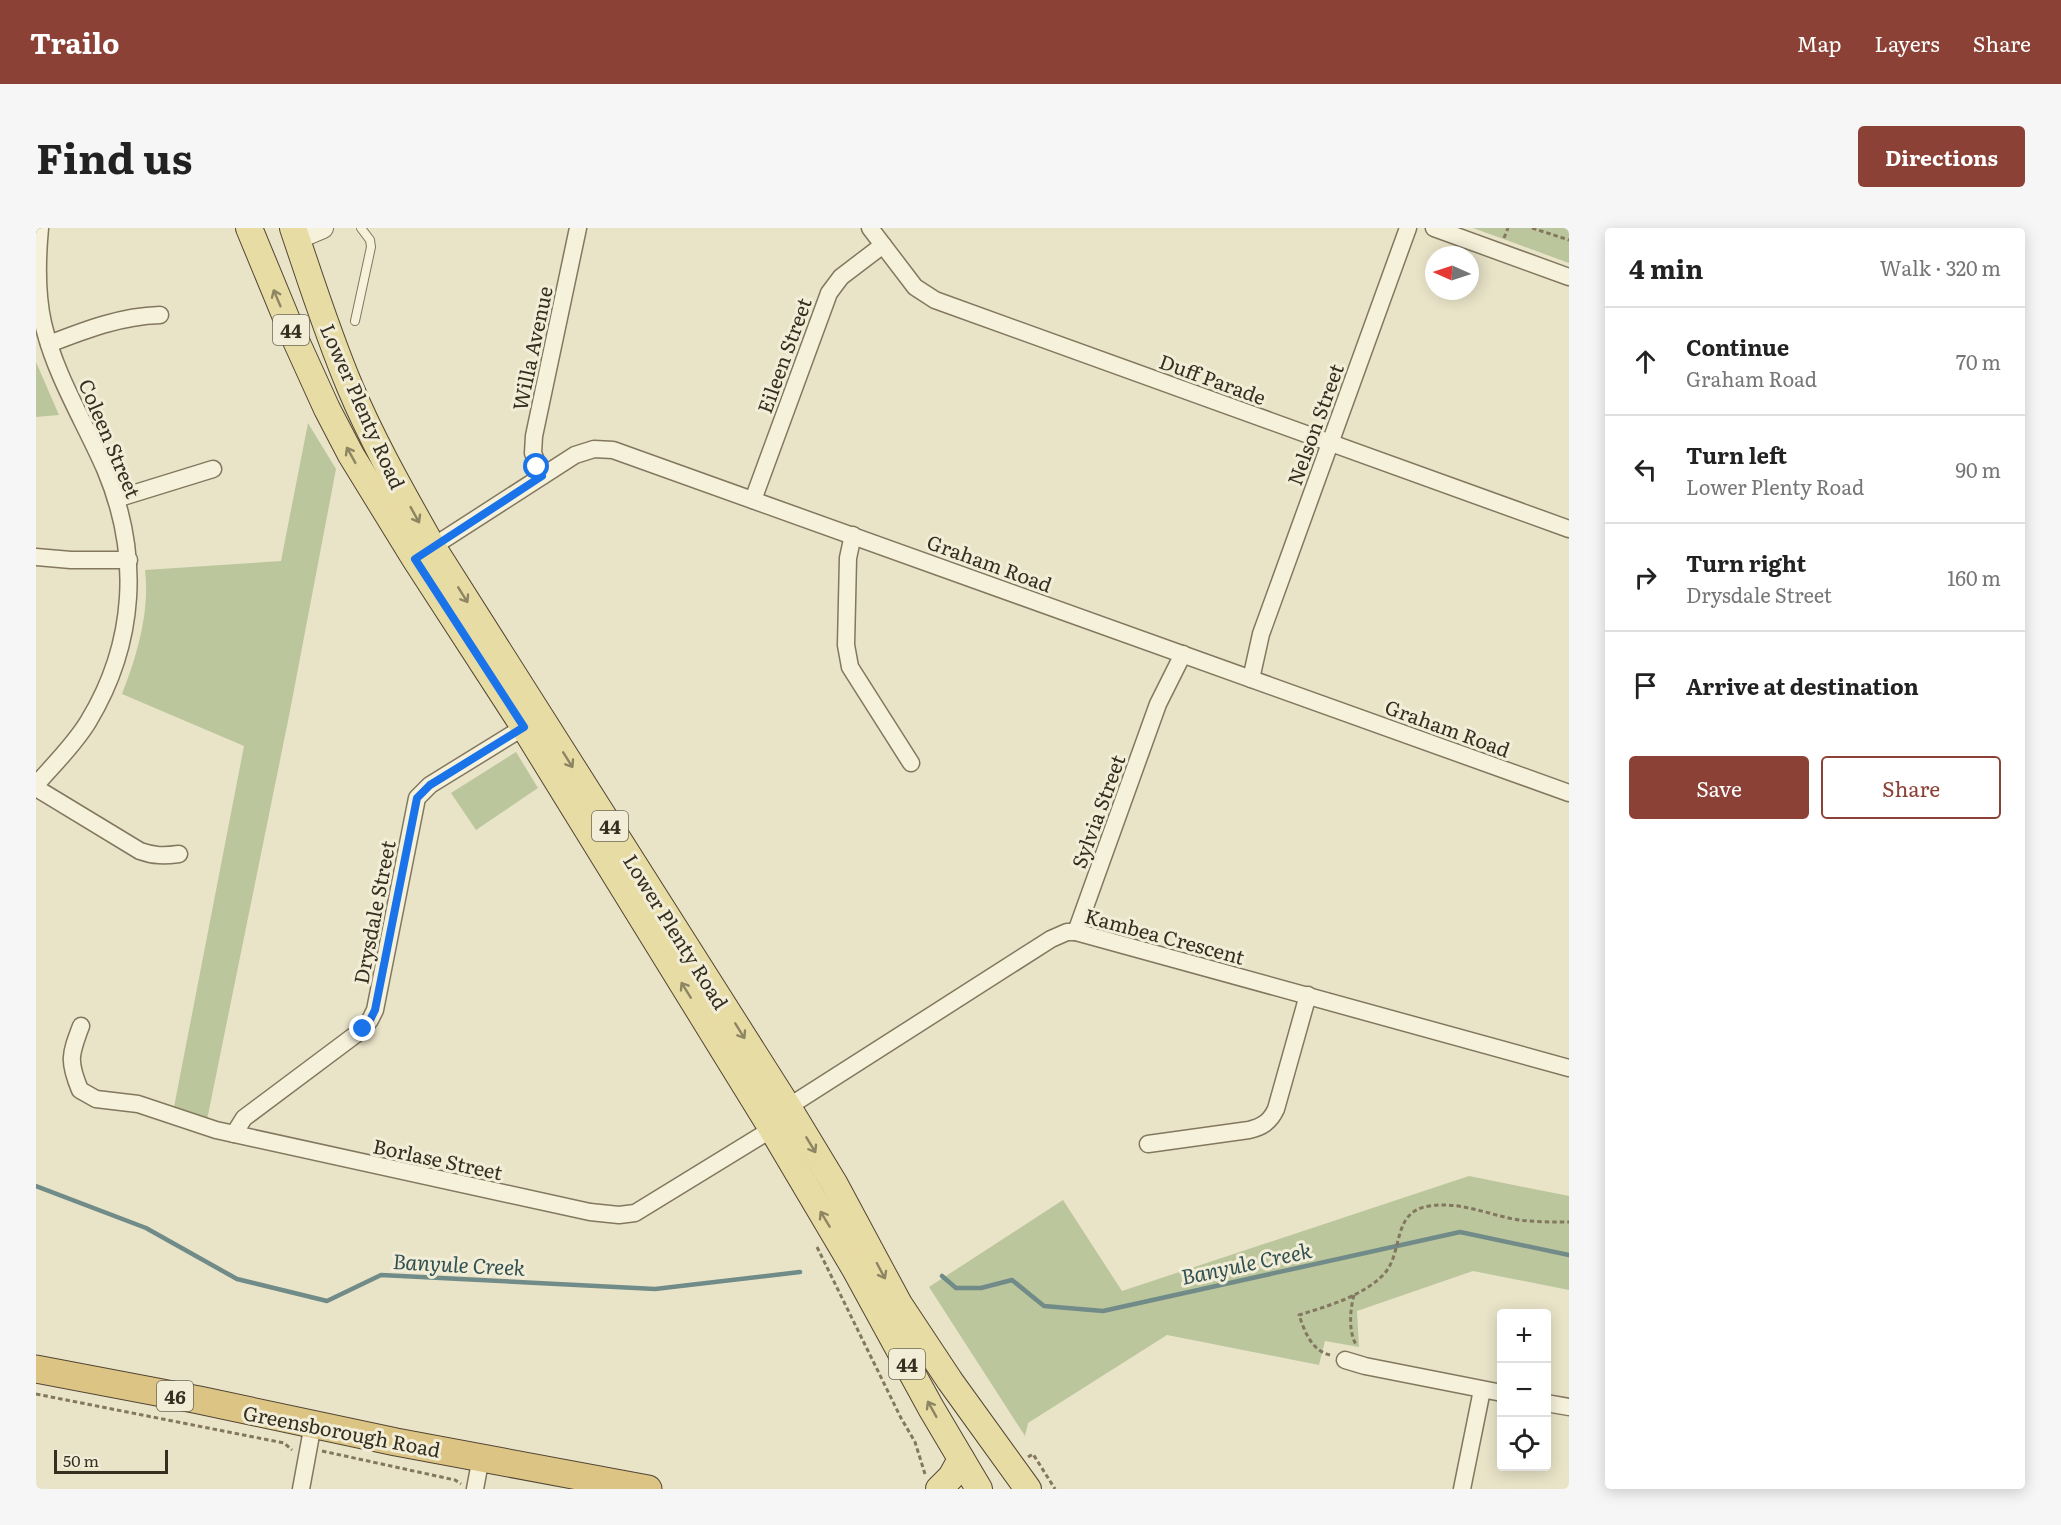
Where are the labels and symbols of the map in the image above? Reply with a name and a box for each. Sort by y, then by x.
north arrow [1425,246,1479,300]
street label: Willa Avenue [503,283,559,413]
one-way arrow [271,289,282,307]
street label: Eileen Street [748,293,818,417]
road number: 44 [273,315,309,345]
street label: Lower Plenty Road [314,319,414,493]
street label: Duff Parade [1155,345,1271,411]
street label: Nelson Street [1278,359,1350,489]
street label: Coleen Street [72,374,150,502]
one-way arrow [345,447,357,464]
route start [523,453,549,479]
one-way arrow [409,506,421,523]
street label: Graham Road [923,526,1057,598]
one-way arrow [458,586,470,603]
street label: Graham Road [1381,691,1515,763]
street label: Sylvia Street [1063,750,1131,872]
one-way arrow [562,751,574,768]
road number: 44 [592,811,628,841]
street label: Drysdale Street [344,838,402,986]
street label: Lower Plenty Road [617,847,737,1015]
street label: Kambea Crescent [1082,899,1248,971]
one-way arrow [679,982,691,999]
route end [349,1015,375,1041]
one-way arrow [734,1022,746,1039]
street label: Borlase Street [370,1130,506,1186]
one-way arrow [806,1136,818,1153]
one-way arrow [819,1211,831,1228]
water label: Banyule Creek [1178,1233,1315,1291]
water label: Banyule Creek [392,1244,527,1282]
one-way arrow [875,1262,887,1279]
road number: 44 [889,1349,925,1379]
road number: 46 [157,1381,193,1411]
street label: Greensborough Road [241,1396,443,1464]
one-way arrow [925,1400,937,1417]
scale bar [54,1447,168,1474]

